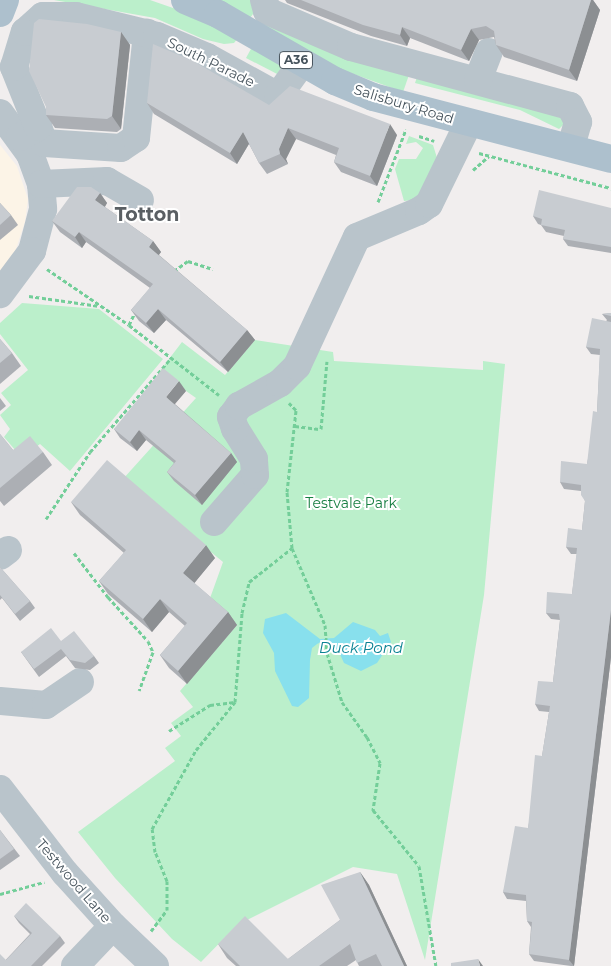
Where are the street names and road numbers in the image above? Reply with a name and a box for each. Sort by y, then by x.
street label: South Parade [165,34,257,90]
road number: A36 [278,50,314,70]
street label: Salisbury Road [352,81,456,127]
street label: Testwood Lane [33,836,115,926]

